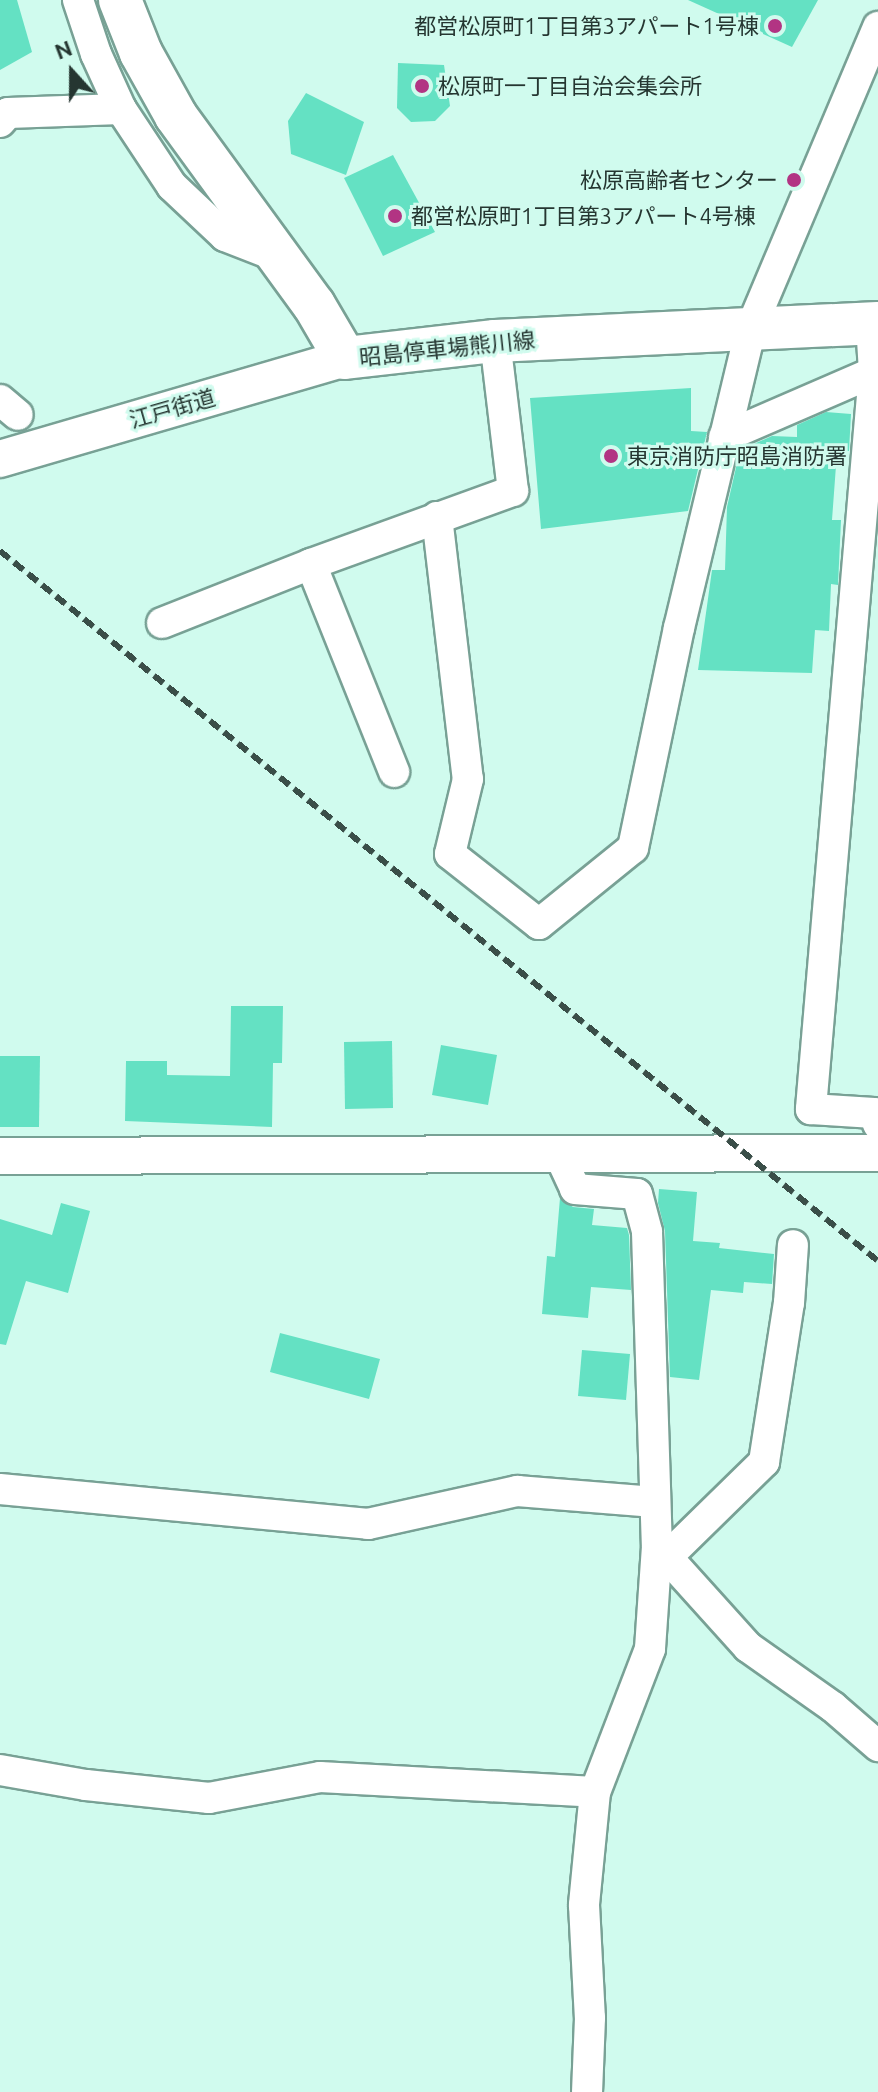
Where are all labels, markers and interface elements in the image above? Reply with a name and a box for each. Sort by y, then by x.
place label: 都営松原町1丁目第3アパート1号棟 [414,13,759,39]
marker: 都営松原町1丁目第3アパート1号棟 [766,17,784,35]
north arrow [32,32,112,112]
text: N [51,35,75,64]
place label: 松原町一丁目自治会集会所 [438,73,702,99]
marker: 松原町一丁目自治会集会所 [413,77,431,95]
place label: 松原高齢者センター [580,167,778,193]
marker: 松原高齢者センター [785,171,803,189]
place label: 都営松原町1丁目第3アパート4号棟 [411,203,756,229]
marker: 都営松原町1丁目第3アパート4号棟 [386,207,404,225]
street label: 昭島停車場熊川線 [358,326,536,370]
street label: 江戸街道 [126,383,218,433]
place label: 東京消防庁昭島消防署 [627,443,847,469]
marker: 東京消防庁昭島消防署 [602,447,620,465]

